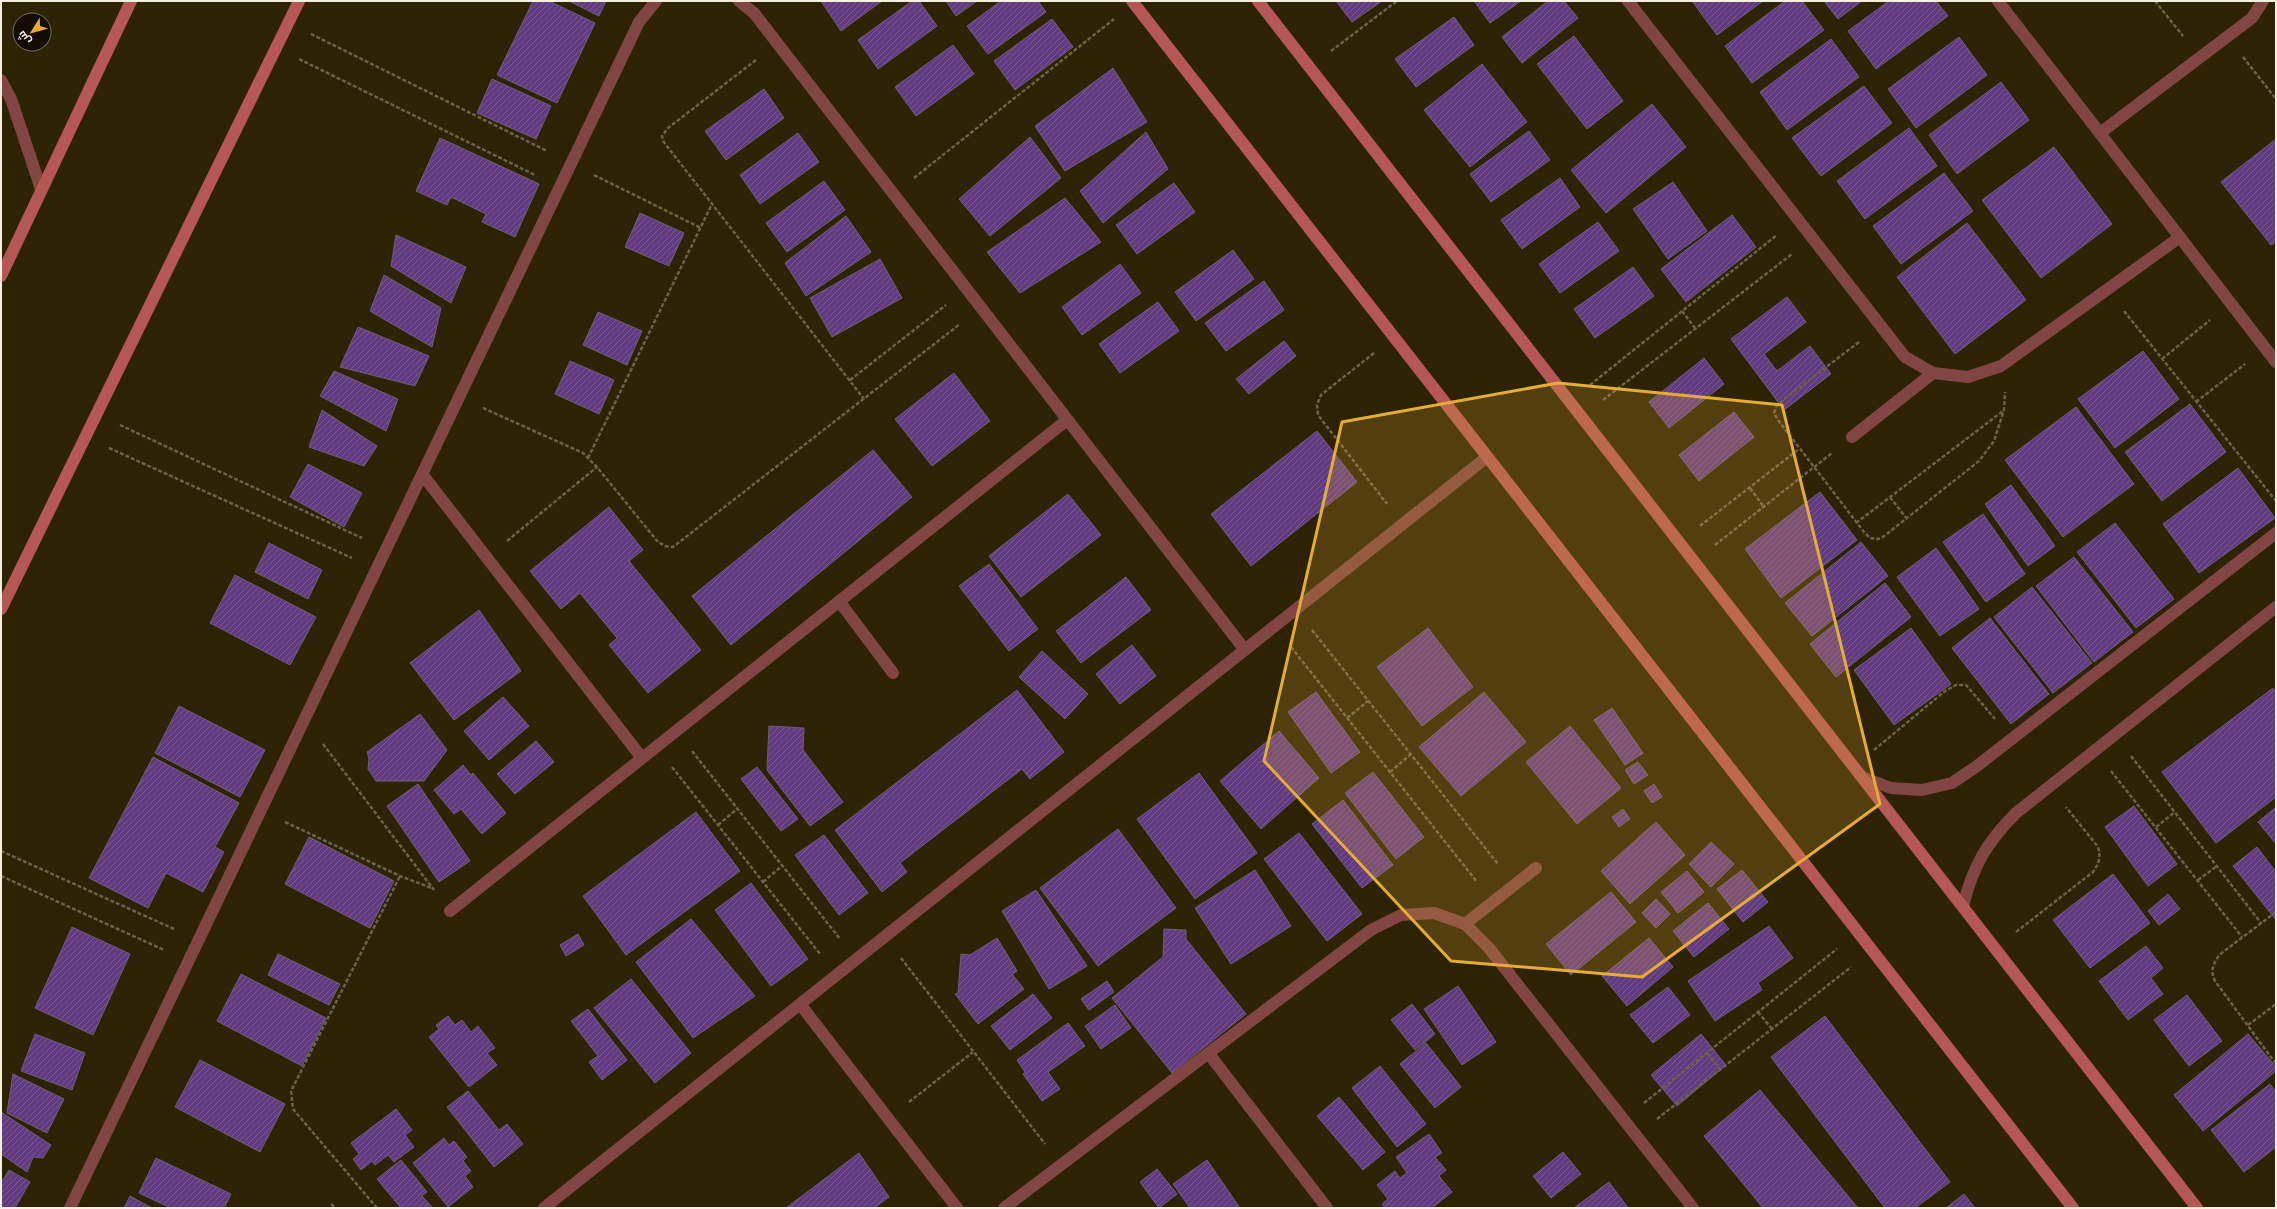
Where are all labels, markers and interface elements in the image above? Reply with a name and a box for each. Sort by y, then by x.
north arrow [12,12,52,52]
text: ش [14,28,34,48]

